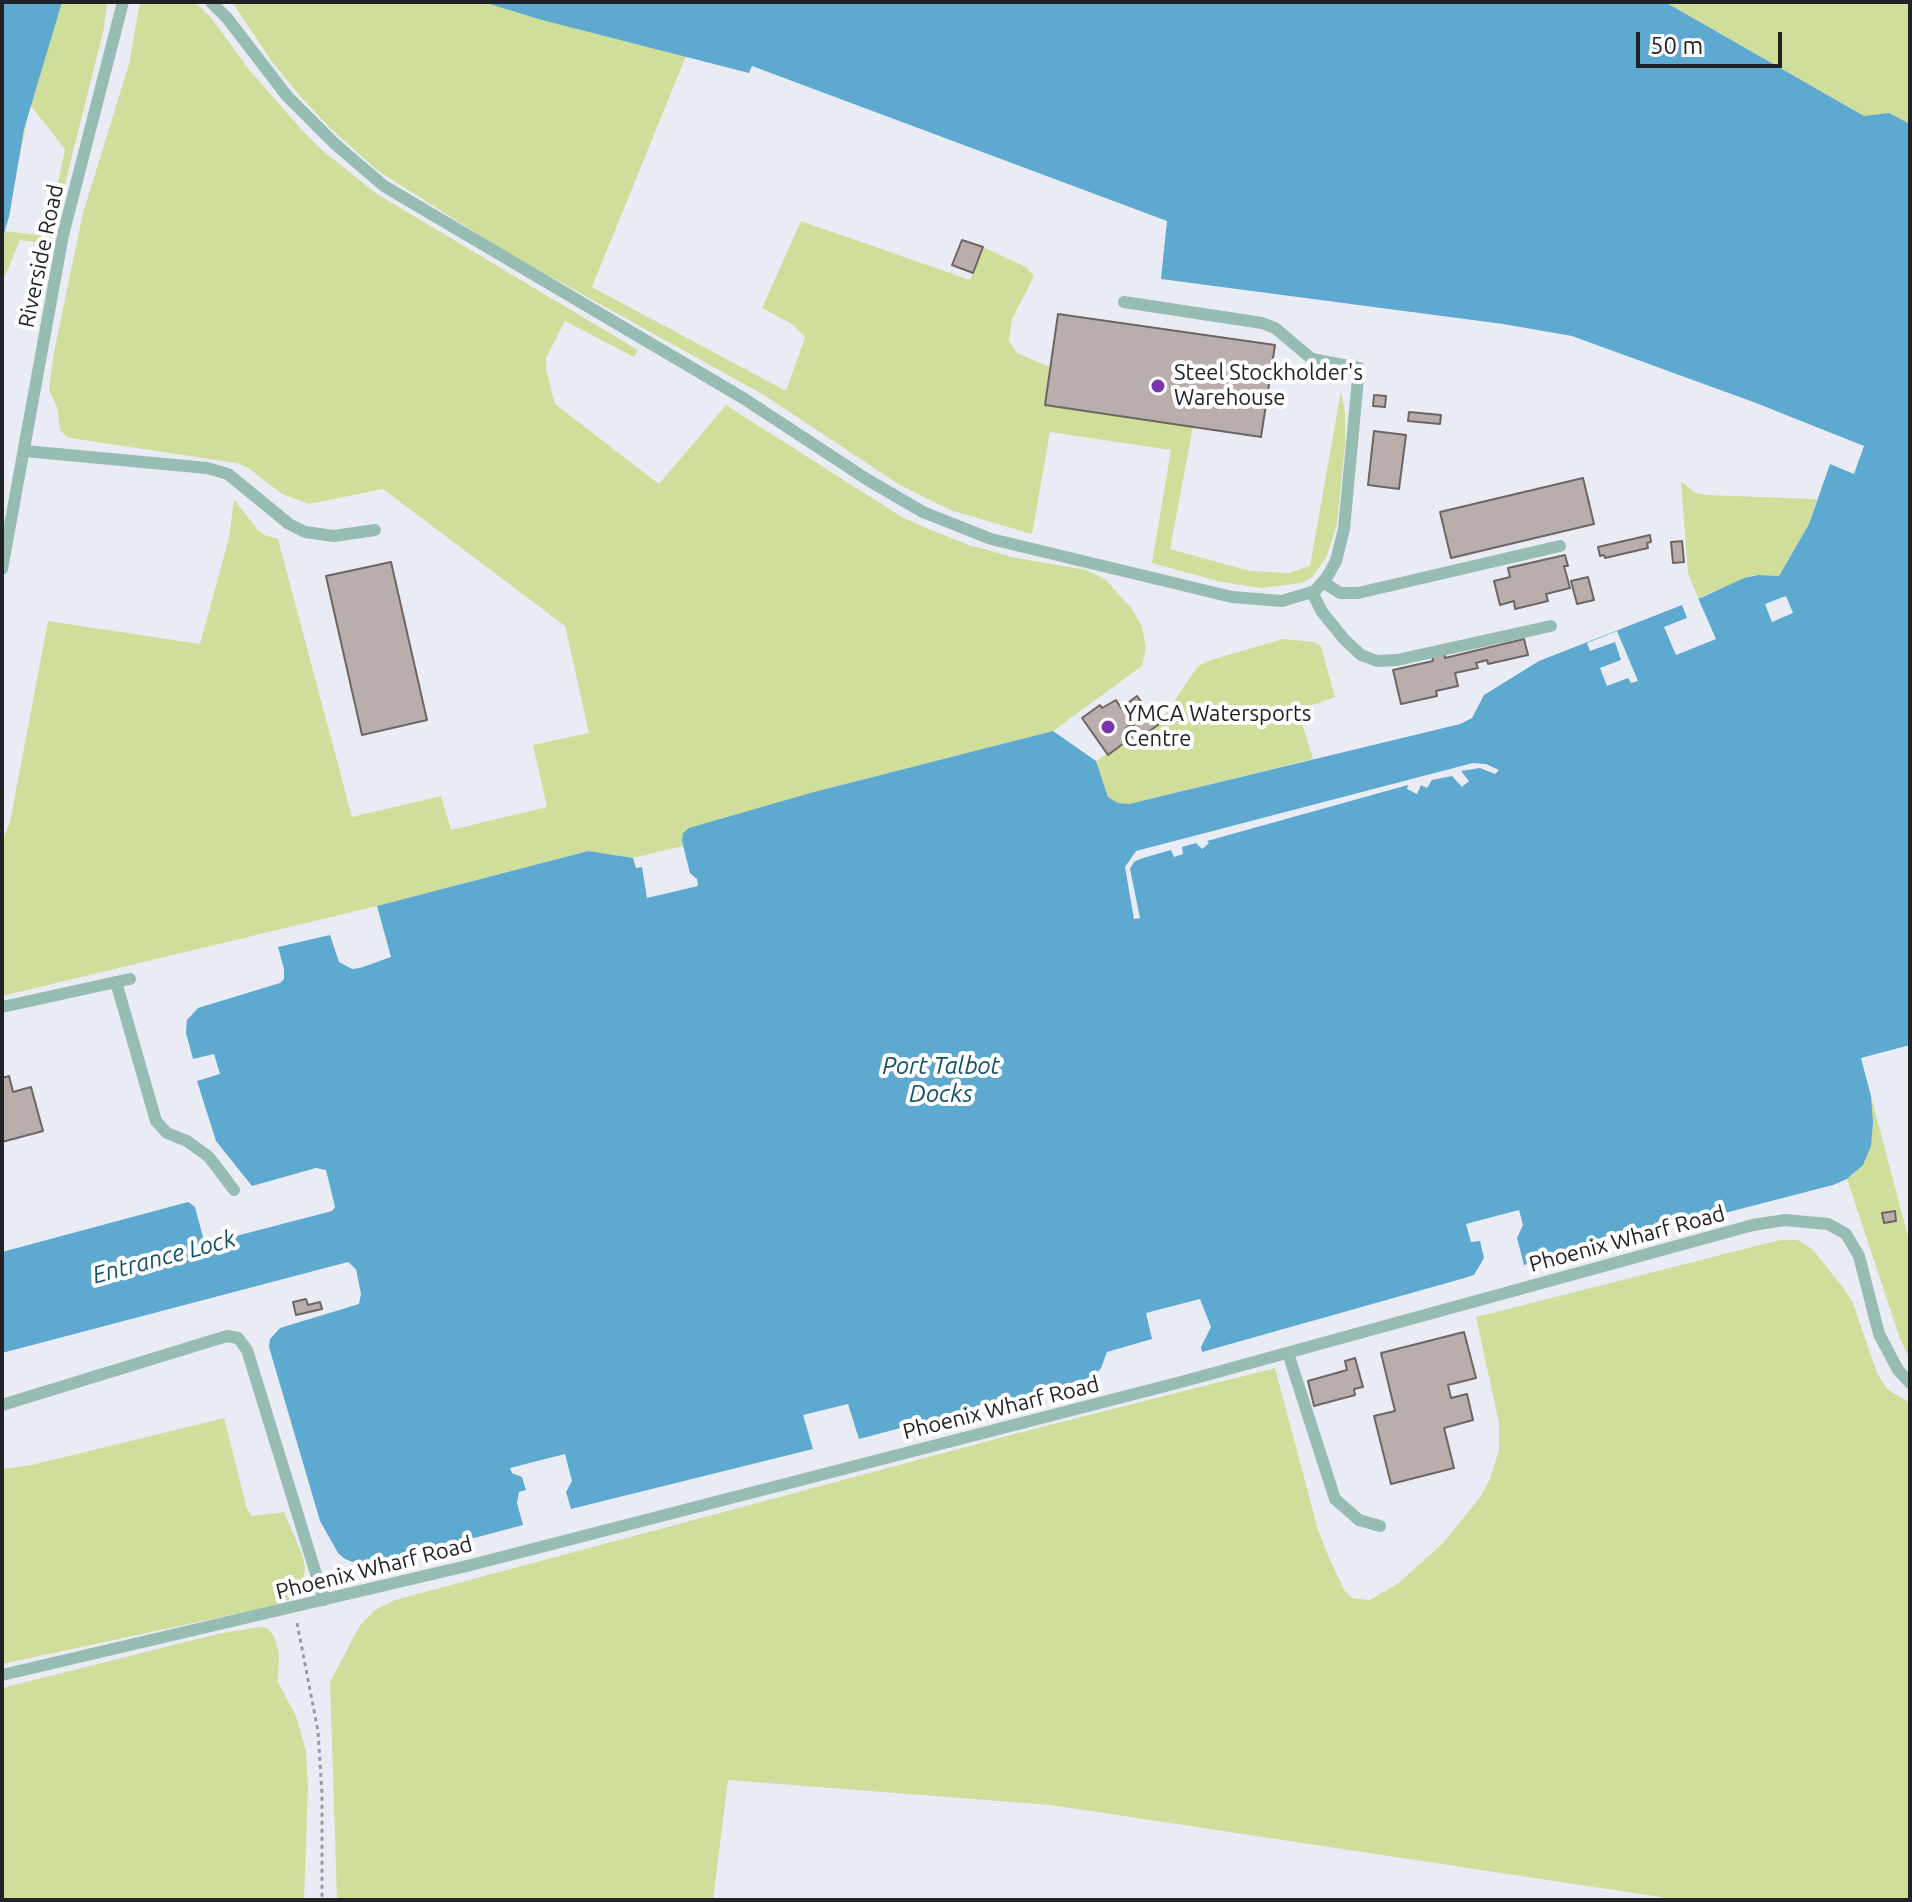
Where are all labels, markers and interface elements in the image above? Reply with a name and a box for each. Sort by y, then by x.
scale bar [1640,16,1786,66]
text: 50 m [1650,32,1703,59]
street label: Riverside Road [13,182,69,330]
place label: Steel Stockholder's Warehouse [1174,360,1363,412]
marker: Steel Stockholder's Warehouse [1149,377,1167,395]
place label: YMCA Watersports Centre [1124,701,1311,752]
marker: YMCA Watersports Centre [1099,718,1117,736]
water label: Port Talbot Docks [882,1052,1000,1108]
street label: Phoenix Wharf Road [1526,1200,1728,1278]
water label: Entrance Lock [89,1224,239,1290]
street label: Phoenix Wharf Road [900,1371,1102,1445]
street label: Phoenix Wharf Road [273,1531,475,1605]

